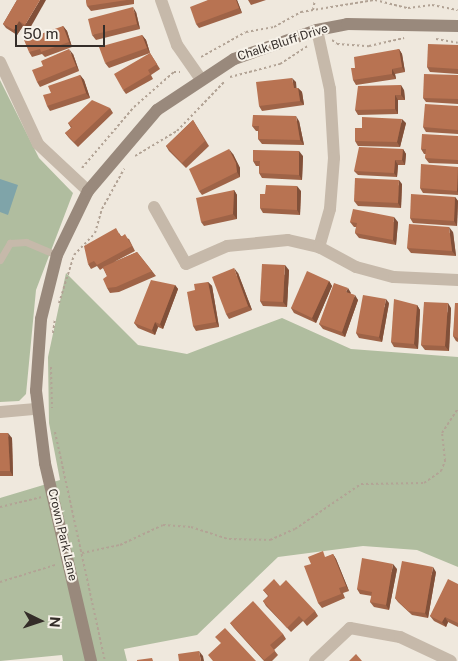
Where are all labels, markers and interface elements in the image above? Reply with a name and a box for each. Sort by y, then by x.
scale bar [18,15,108,47]
street label: Chalk Bluff Drive [236,22,330,64]
text: 50 m [23,25,58,42]
street label: Crown Park Lane [44,487,80,583]
north arrow [15,596,65,646]
text: N [47,616,63,628]

